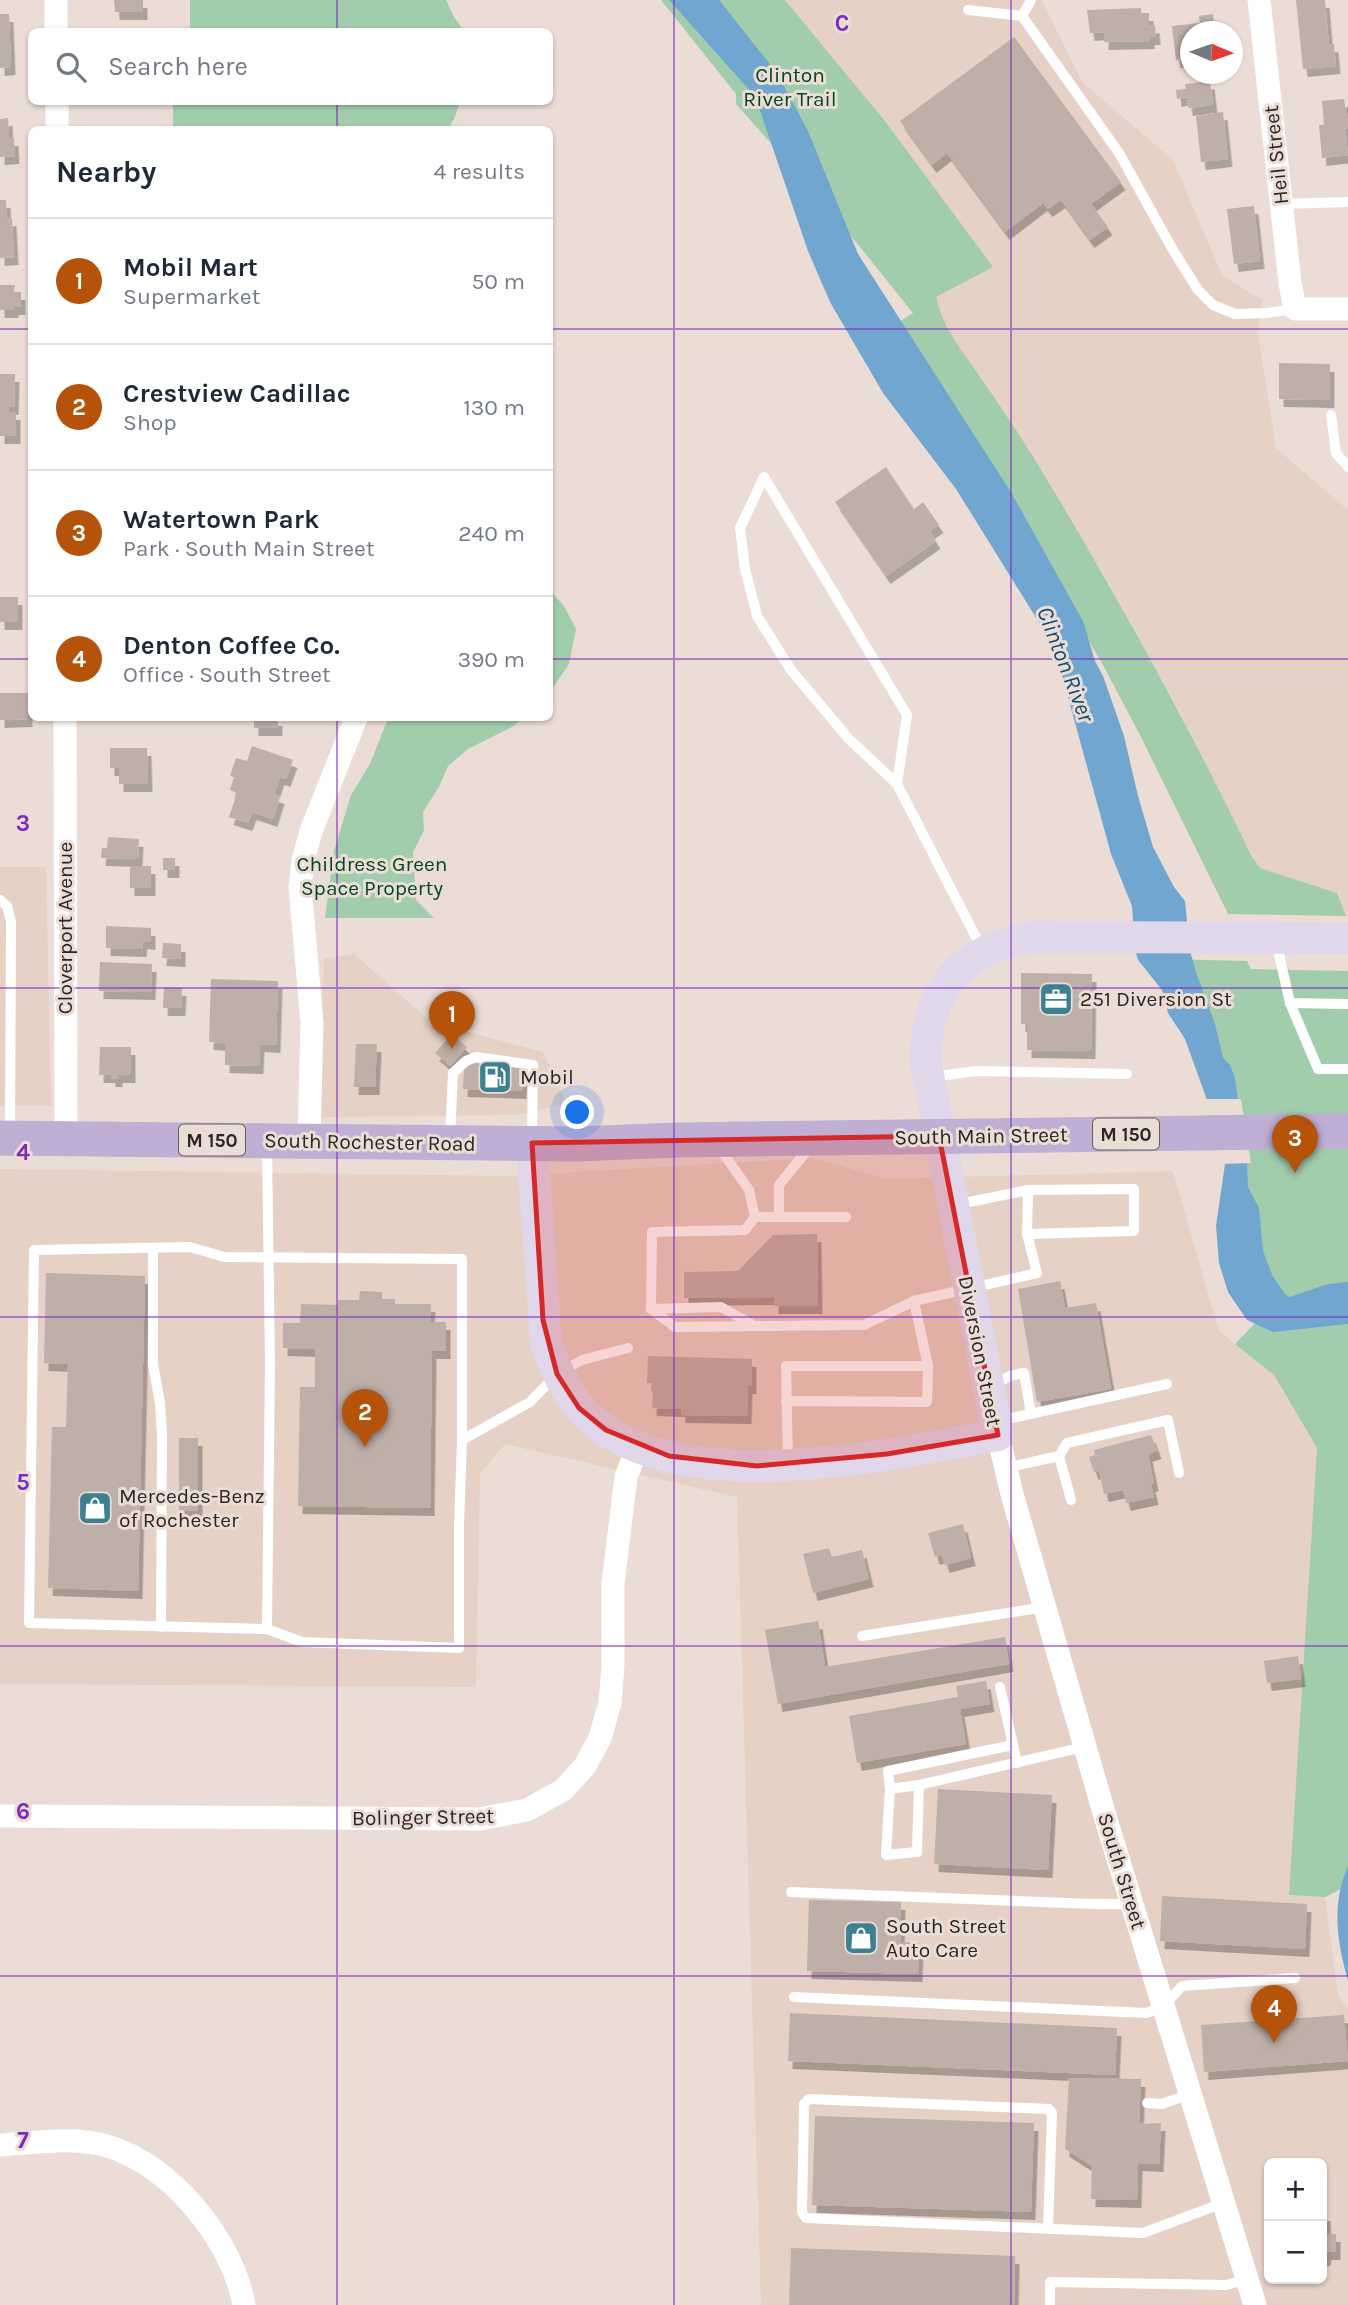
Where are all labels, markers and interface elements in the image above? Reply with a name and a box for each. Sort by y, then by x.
text: C [835,10,849,37]
north arrow [1180,21,1243,84]
search box [28,28,553,105]
icon: search [52,48,90,86]
text: Search here [108,51,248,82]
park label: Clinton River Trail [743,63,837,111]
street label: Heil Street [1259,104,1293,206]
text: Nearby [56,154,156,190]
text: 4 results [433,158,525,185]
text: Mobil Mart [123,252,258,283]
text: 1 [75,268,83,295]
text: 50 m [471,268,525,295]
text: Supermarket [123,283,260,310]
text: Crestview Cadillac [123,378,351,409]
text: 2 [72,394,86,421]
text: 130 m [463,394,525,421]
text: Shop [123,409,177,436]
text: Watertown Park [123,504,319,535]
text: 3 [72,520,86,547]
text: 240 m [458,520,525,547]
text: Park · South Main Street [123,535,375,562]
water label: Clinton River [1031,603,1100,727]
text: Denton Coffee Co. [123,630,340,661]
text: 4 [72,646,86,673]
text: 390 m [457,646,525,673]
text: Office · South Street [123,661,331,688]
text: 3 [16,810,30,837]
street label: Cloverport Avenue [53,842,77,1014]
park label: Childress Green Space Property [297,852,447,900]
office icon: 251 Diversion St [1037,980,1075,1018]
place label: 251 Diversion St [1080,987,1232,1011]
pin: 1 [429,991,475,1049]
fuel station icon: Mobil [476,1058,514,1096]
place label: Mobil [520,1065,574,1089]
your location [560,1095,594,1129]
pin: 3 [1272,1115,1318,1173]
road number: M 150 [1093,1118,1159,1150]
street label: South Main Street [894,1122,1068,1150]
road number: M 150 [179,1124,245,1156]
street label: South Rochester Road [264,1128,476,1156]
text: 4 [16,1139,30,1166]
street label: Diversion Street [954,1274,1006,1429]
pin: 2 [342,1389,388,1447]
text: 5 [16,1469,30,1496]
place label: Mercedes-Benz of Rochester [119,1484,265,1532]
shop icon: Mercedes-Benz of Rochester [76,1489,114,1527]
text: 6 [16,1798,30,1825]
street label: Bolinger Street [352,1804,494,1830]
street label: South Street [1093,1810,1151,1932]
place label: South Street Auto Care [886,1914,1006,1962]
shop icon: South Street Auto Care [842,1919,880,1957]
pin: 4 [1251,1985,1297,2043]
text: 7 [17,2127,29,2154]
map controls [1264,2158,1327,2284]
button: + [1264,2158,1327,2221]
button: − [1264,2221,1327,2284]

